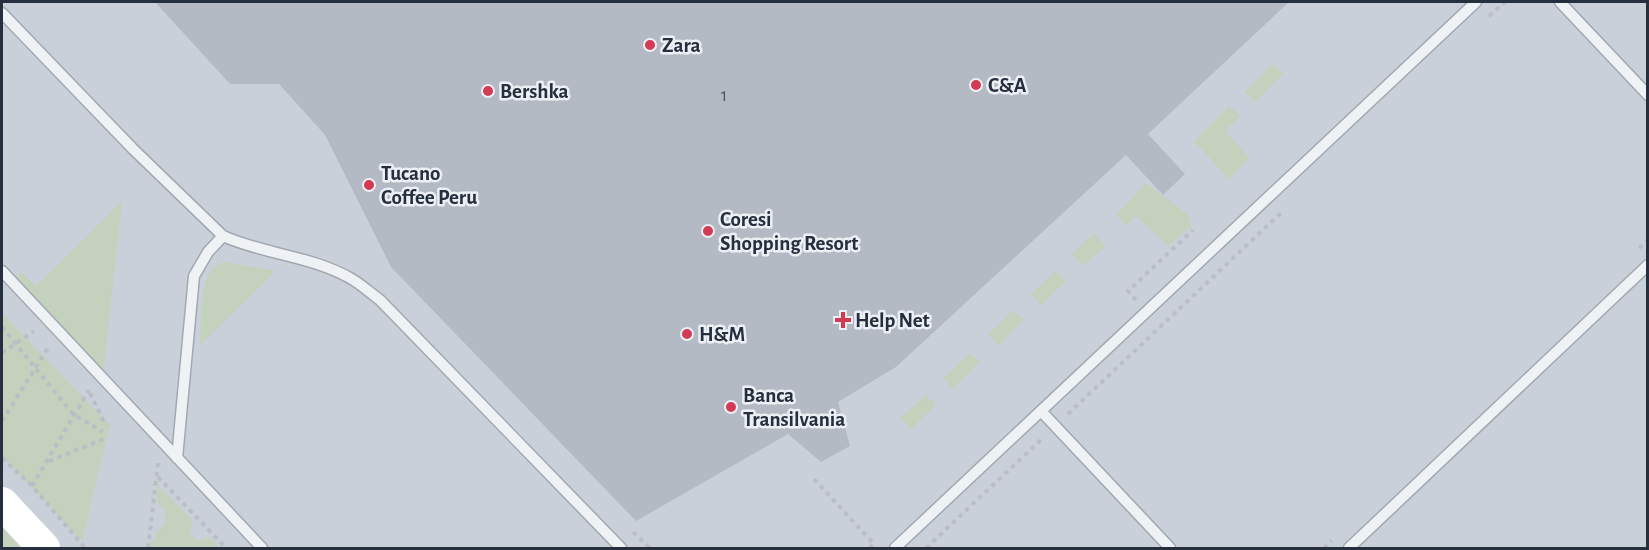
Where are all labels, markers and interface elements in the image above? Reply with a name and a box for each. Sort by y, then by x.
place label: Zara [662,35,701,56]
marker: Zara [643,38,657,52]
place label: C&A [988,75,1027,96]
marker: C&A [969,78,983,92]
place label: Bershka [500,81,569,102]
marker: Bershka [481,84,495,98]
house number: 1 [721,87,727,105]
place label: Tucano Coffee Peru [381,163,477,208]
marker: Tucano Coffee Peru [362,178,376,192]
place label: Coresi Shopping Resort [720,209,858,254]
marker: Coresi Shopping Resort [701,224,715,238]
place label: Help Net [855,310,930,331]
marker: Help Net [836,313,850,327]
place label: H&M [699,324,745,345]
marker: H&M [680,327,694,341]
place label: Banca Transilvania [743,385,845,430]
marker: Banca Transilvania [724,400,738,414]

